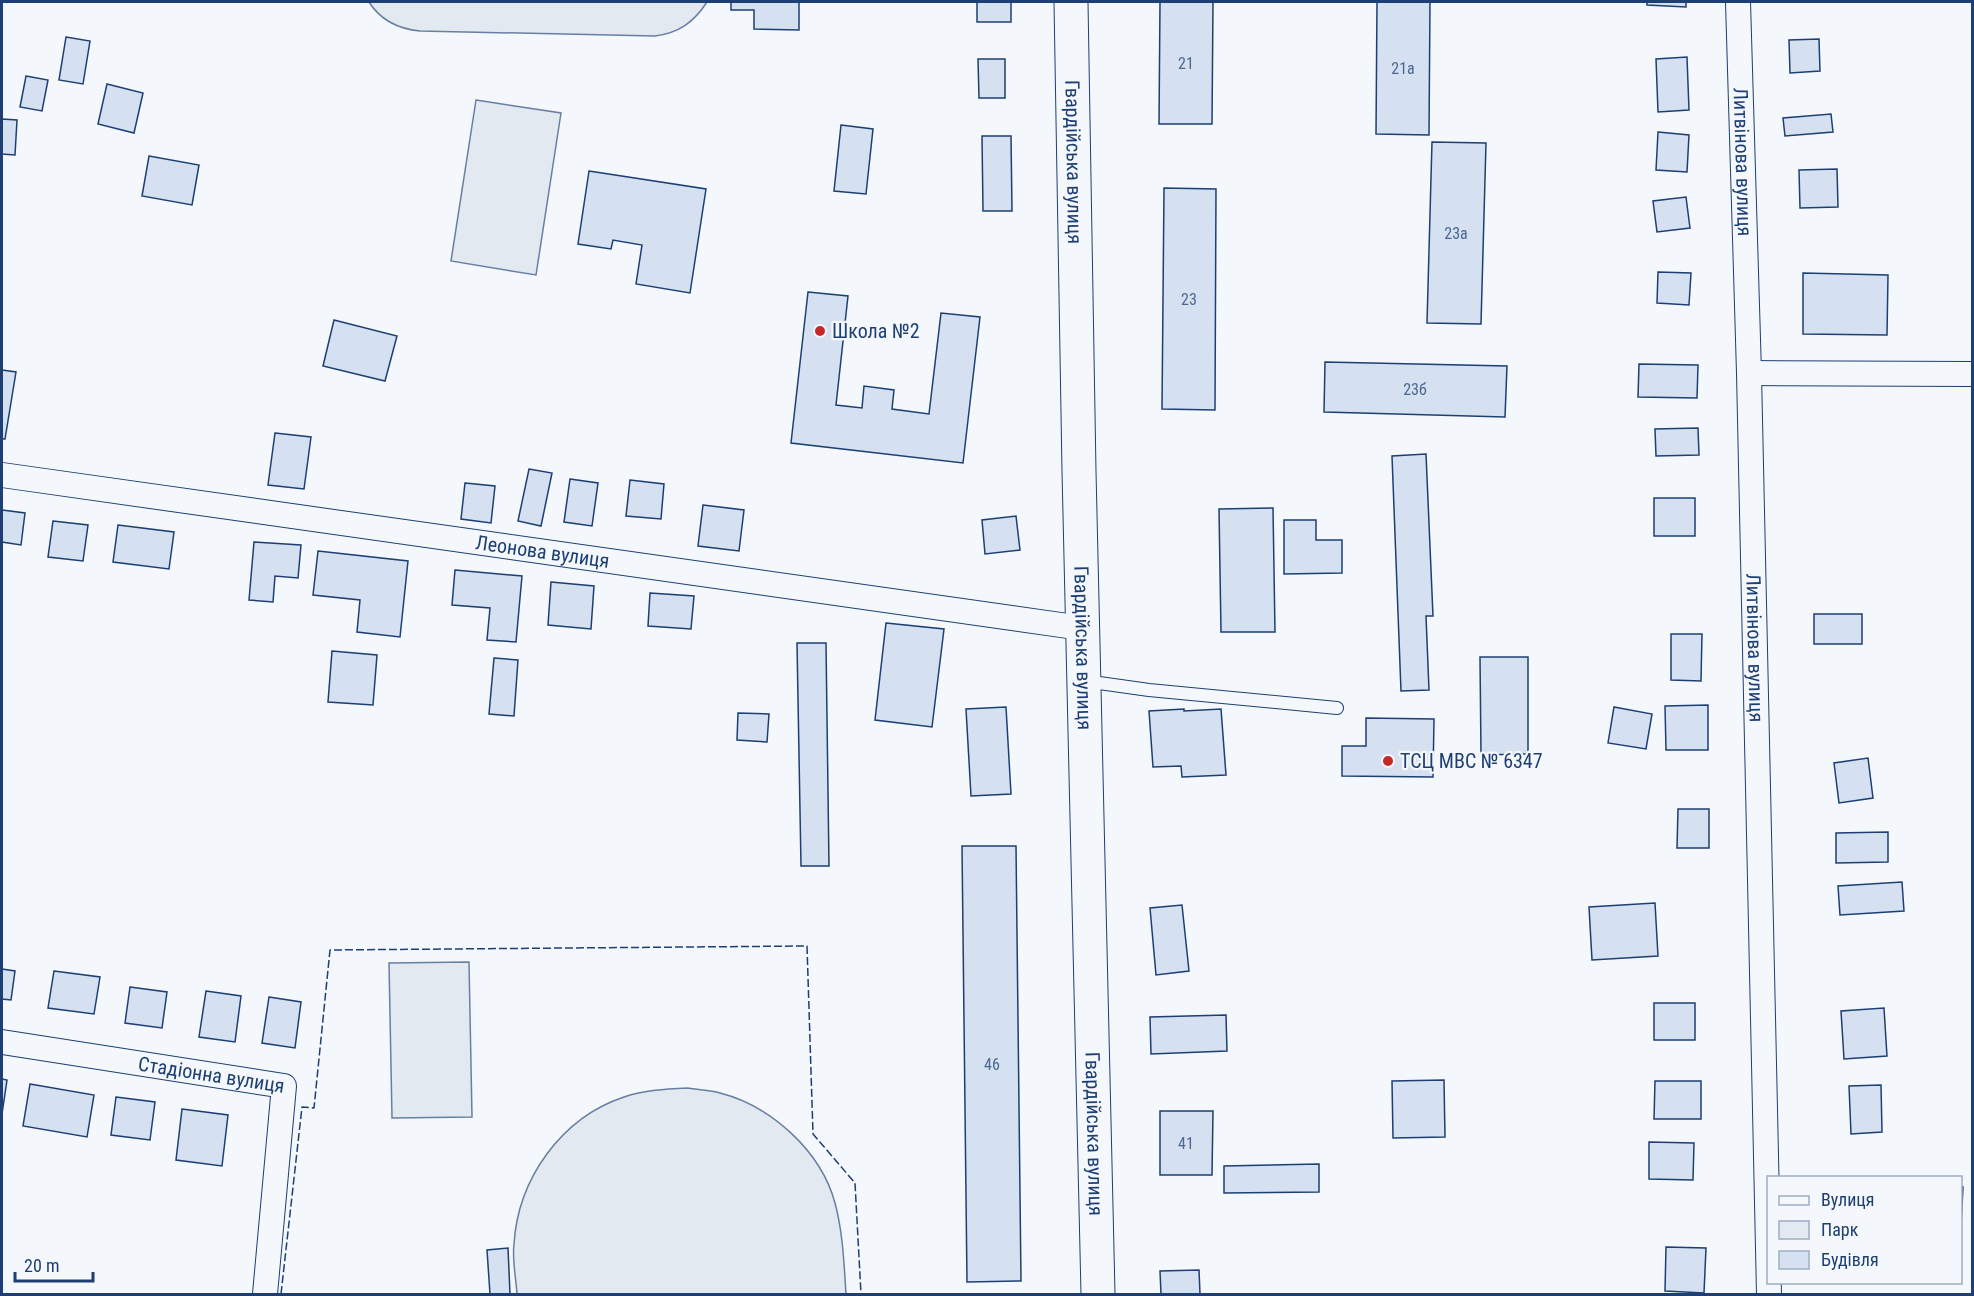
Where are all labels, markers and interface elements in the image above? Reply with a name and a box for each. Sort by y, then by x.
house number: 21 [1178,54,1194,73]
house number: 21а [1391,59,1415,78]
street label: Гвардійська вулиця [1060,80,1087,244]
street label: Литвінова вулиця [1729,87,1757,237]
house number: 23а [1444,224,1468,243]
house number: 23 [1181,290,1197,309]
place label: Школа №2 [832,319,920,343]
marker: Школа №2 [813,324,827,338]
house number: 23б [1403,380,1427,399]
street label: Леонова вулиця [474,530,611,573]
street label: Гвардійська вулиця [1069,566,1097,730]
street label: Литвінова вулиця [1741,573,1769,722]
place label: ТСЦ МВС № 6347 [1400,749,1543,773]
marker: ТСЦ МВС № 6347 [1381,754,1395,768]
street label: Стадіонна вулиця [137,1051,286,1098]
street label: Гвардійська вулиця [1080,1051,1108,1216]
house number: 46 [984,1055,1000,1074]
house number: 41 [1178,1134,1194,1153]
legend [1767,1176,1962,1284]
text: Вулиця [1821,1189,1875,1210]
text: Парк [1821,1219,1859,1240]
scale bar [15,1245,93,1283]
text: Будівля [1821,1249,1879,1270]
text: 20 m [24,1255,59,1276]

